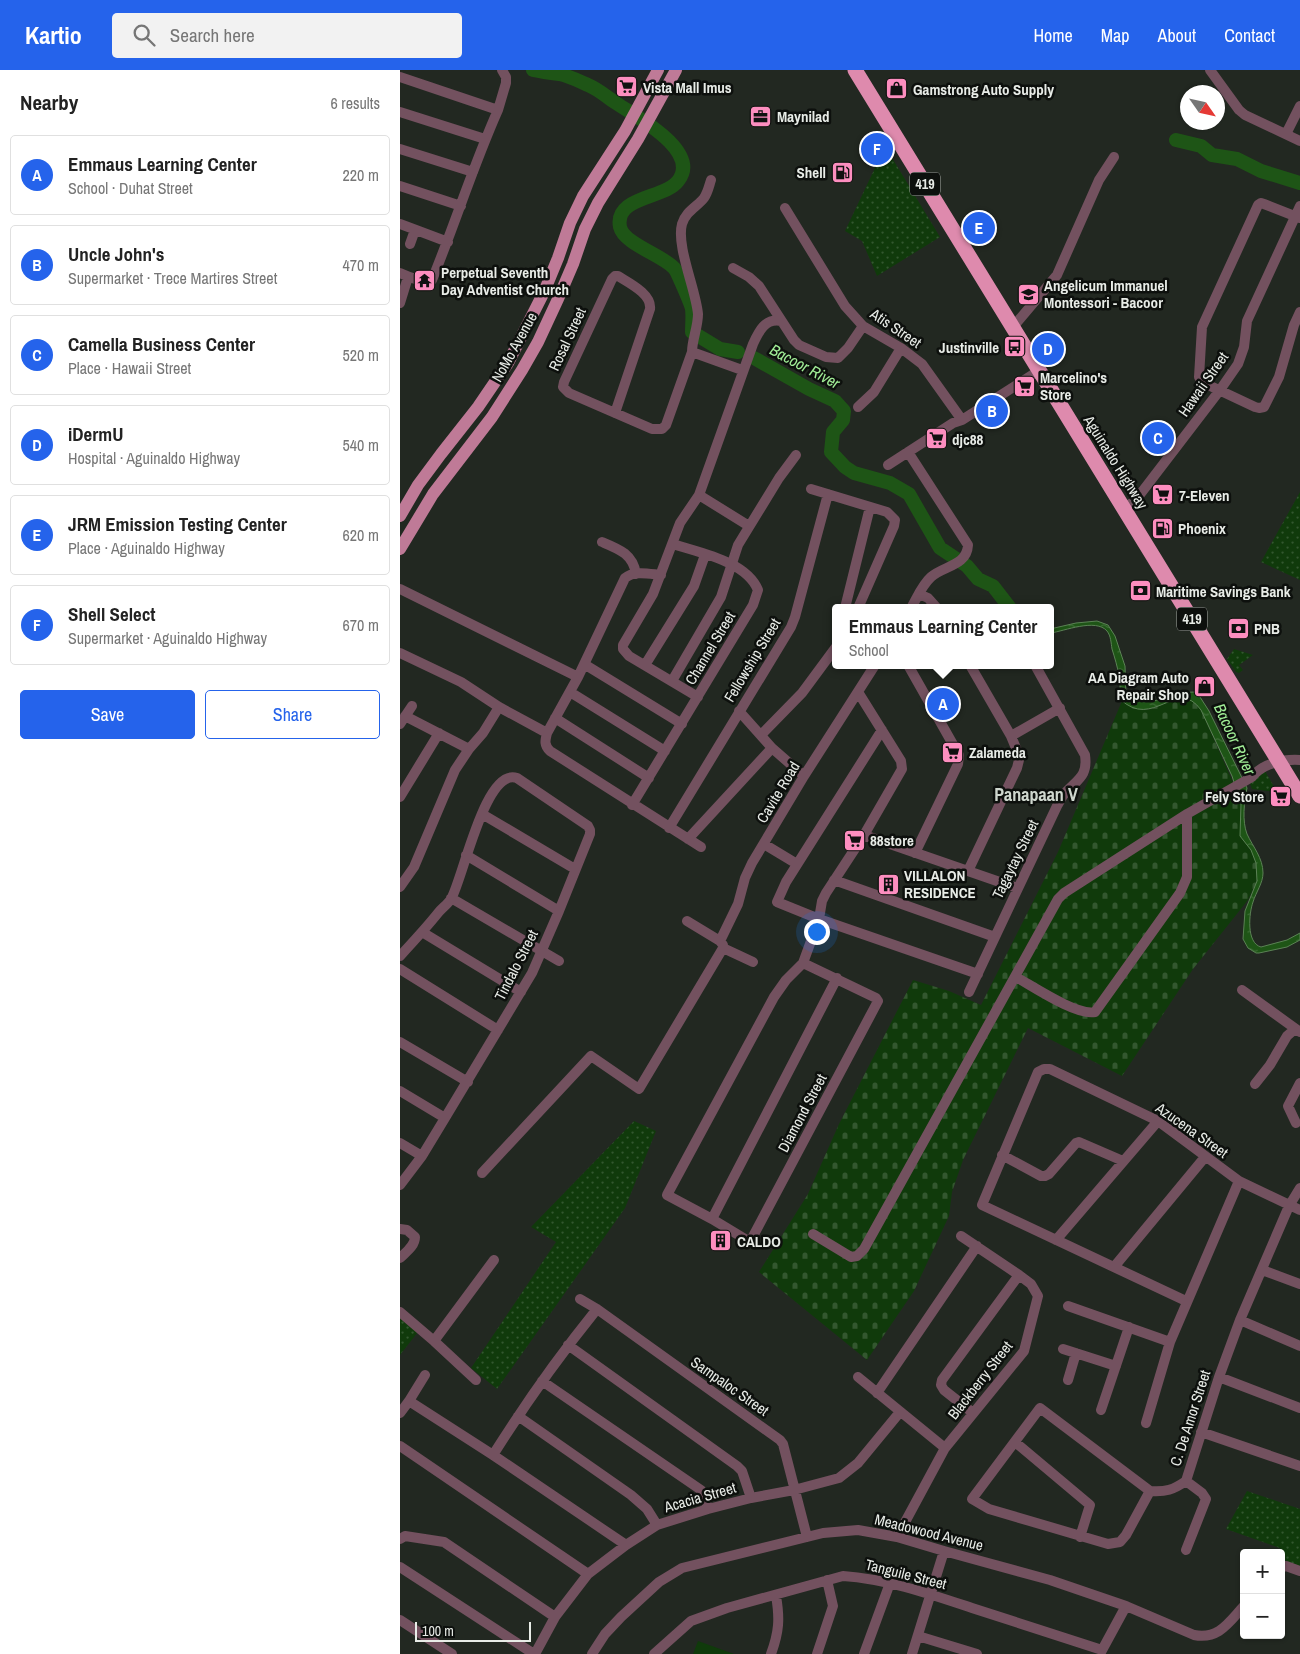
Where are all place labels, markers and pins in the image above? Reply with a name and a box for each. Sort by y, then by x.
supermarket icon: Vista Mall Imus [615,75,639,99]
place label: Vista Mall Imus [643,77,732,98]
shop icon: Gamstrong Auto Supply [885,77,909,101]
place label: Gamstrong Auto Supply [913,79,1054,100]
office icon: Maynilad [749,104,773,128]
place label: Maynilad [777,106,830,127]
pin: F [861,130,893,168]
fuel station icon: Shell [830,160,854,184]
place label: Shell [797,162,826,183]
pin: E [963,209,995,247]
place label: Perpetual Seventh Day Adventist Church [441,262,569,300]
temple icon: Perpetual Seventh Day Adventist Church [413,269,437,293]
place label: Angelicum Immanuel Montessori - Bacoor [1044,275,1168,313]
school or university icon: Angelicum Immanuel Montessori - Bacoor [1016,282,1040,306]
pin: D [1032,330,1064,368]
bus stop icon: Justinville [1003,335,1027,359]
place label: Justinville [939,337,999,358]
place label: Marcelino's Store [1040,367,1107,405]
supermarket icon: Marcelino's Store [1012,374,1036,398]
pin: B [976,392,1008,430]
pin: C [1142,419,1174,457]
supermarket icon: djc88 [924,427,948,451]
place label: djc88 [952,429,984,450]
supermarket icon: 7-Eleven [1151,483,1175,507]
place label: 7-Eleven [1179,485,1230,506]
fuel station icon: Phoenix [1150,516,1174,540]
place label: Phoenix [1178,518,1226,539]
bank icon: Maritime Savings Bank [1128,579,1152,603]
place label: Maritime Savings Bank [1156,581,1291,602]
bank icon: PNB [1226,616,1250,640]
place label: PNB [1254,618,1280,639]
place label: AA Diagram Auto Repair Shop [1088,667,1189,705]
shop icon: AA Diagram Auto Repair Shop [1193,674,1217,698]
pin: A [927,685,959,723]
supermarket icon: Zalameda [941,740,965,764]
place label: Zalameda [969,742,1026,763]
supermarket icon: Fely Store [1268,784,1292,808]
place label: Fely Store [1205,786,1264,807]
supermarket icon: 88store [842,828,866,852]
place label: 88store [870,830,914,851]
place label: VILLALON RESIDENCE [904,865,976,903]
building icon: VILLALON RESIDENCE [876,872,900,896]
building icon: CALDO [709,1229,733,1253]
place label: CALDO [737,1231,781,1252]

